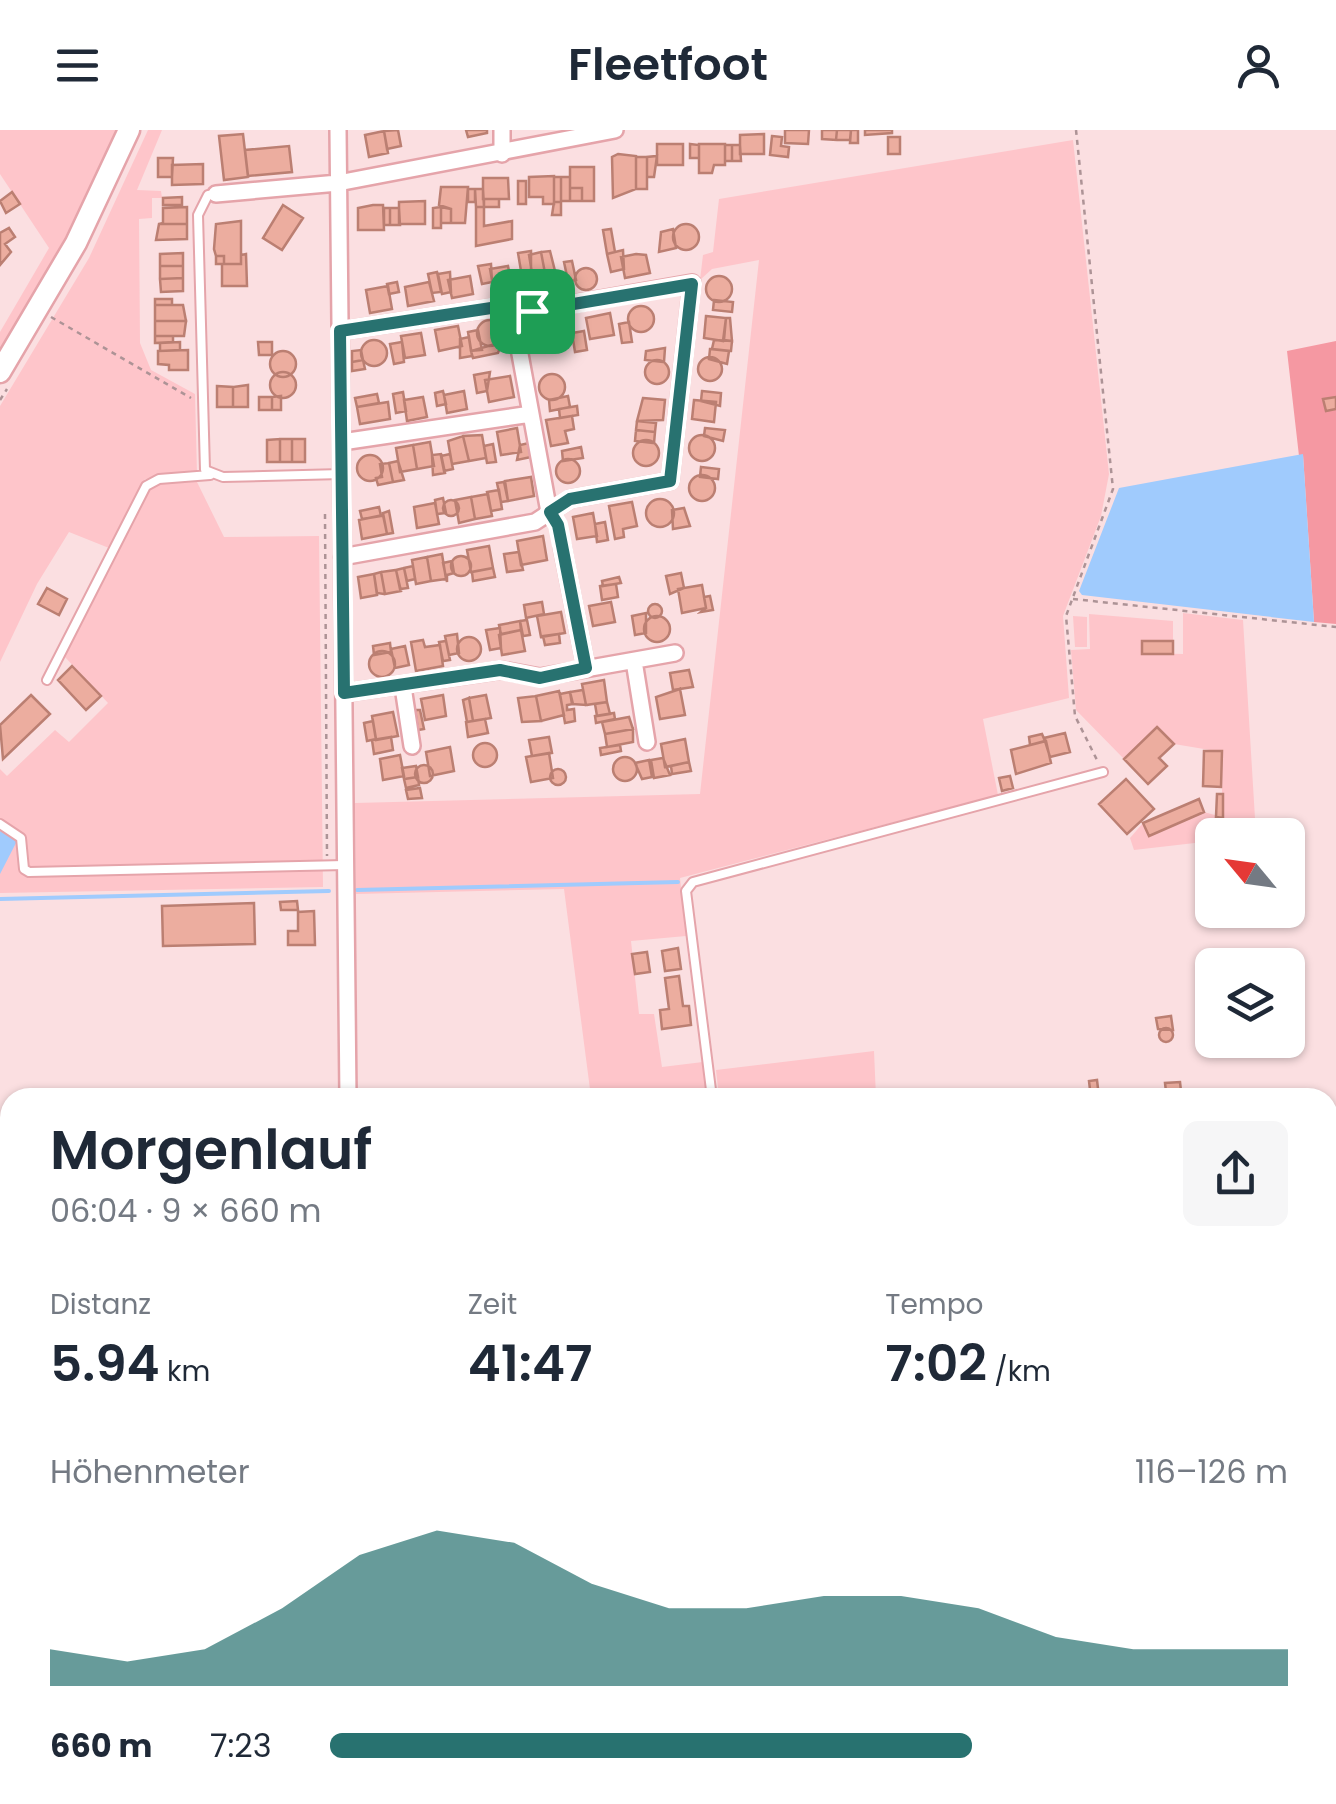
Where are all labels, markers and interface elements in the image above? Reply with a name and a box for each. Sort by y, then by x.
text: Fleetfoot [568,33,768,96]
icon: menu [50,38,105,93]
icon: person [1231,38,1286,93]
pin [490,269,575,354]
icon: arrive [505,284,560,339]
north arrow [1195,818,1305,928]
map controls [1195,818,1305,1058]
button: layers [1195,948,1305,1058]
text: Morgenlauf [50,1111,372,1188]
button: share [1183,1121,1288,1226]
text: 06:04 · 9 × 660 m [50,1188,321,1233]
text: Distanz [50,1285,151,1324]
text: Zeit [468,1285,517,1324]
text: Tempo [885,1285,984,1324]
text: 5.94 [50,1328,160,1399]
text: 41:47 [468,1328,592,1399]
text: 7:02 [885,1328,987,1399]
text: km [160,1352,210,1391]
text: /km [987,1352,1051,1391]
text: Höhenmeter [50,1449,250,1494]
text: 116–126 m [1135,1449,1288,1494]
text: 660 m [50,1723,152,1768]
text: 7:23 [210,1723,272,1768]

